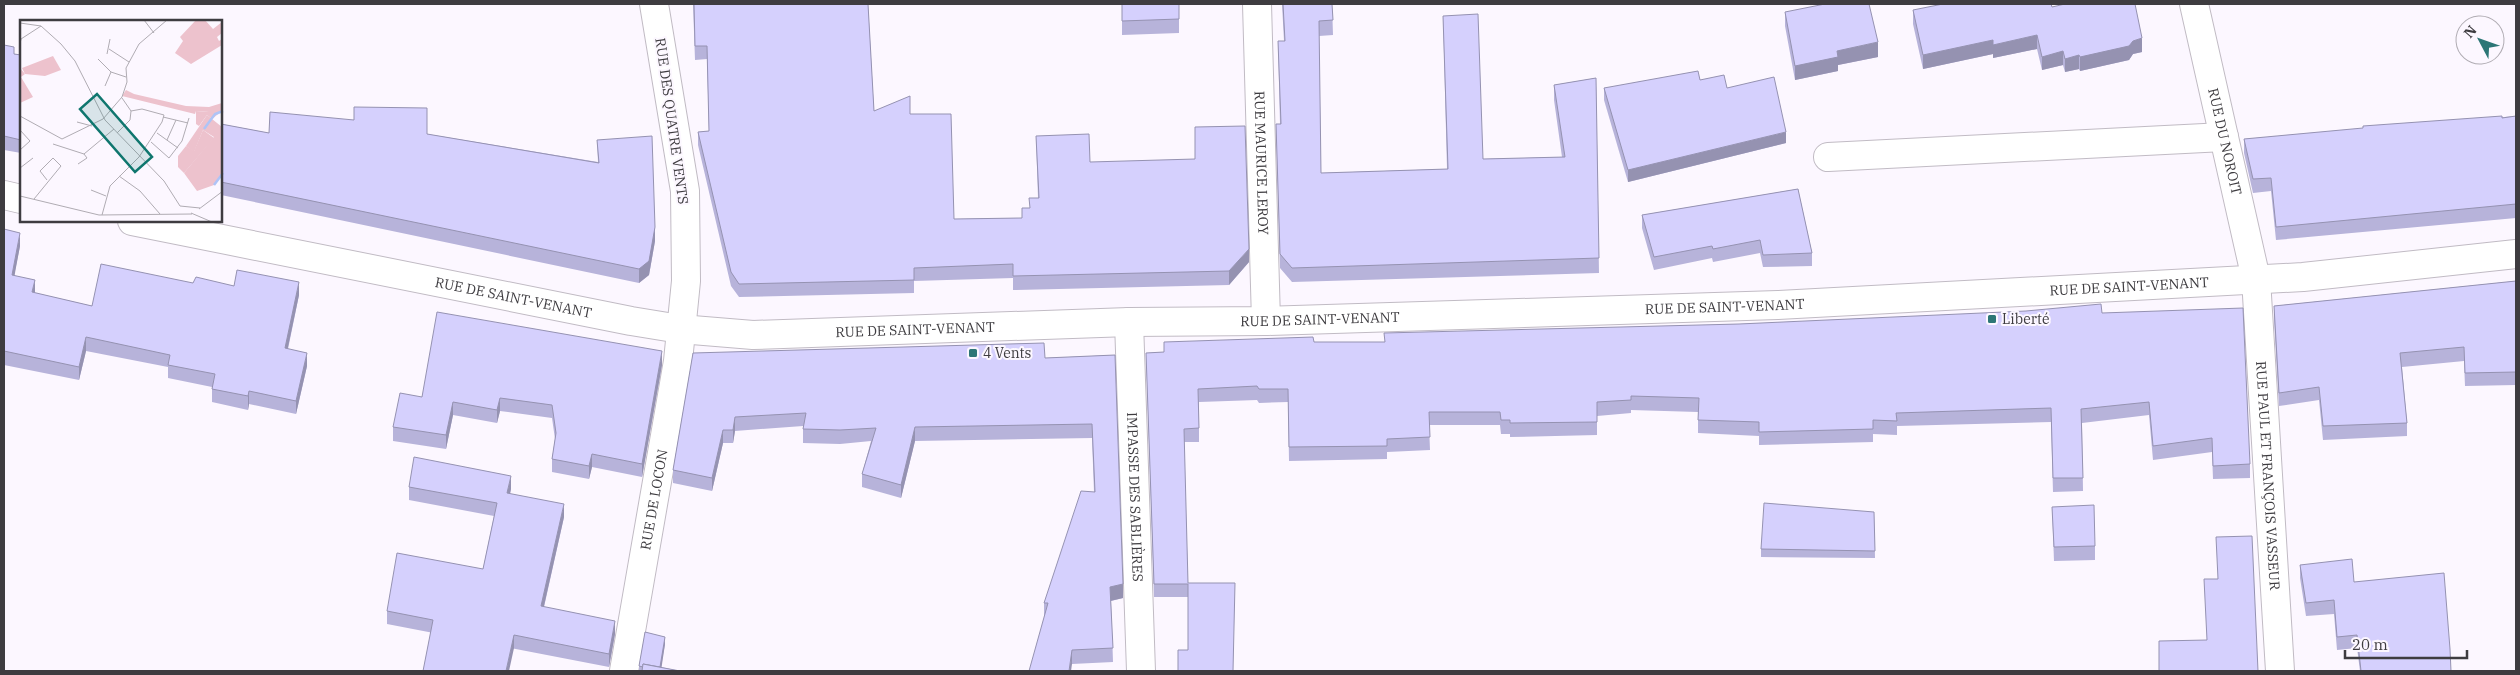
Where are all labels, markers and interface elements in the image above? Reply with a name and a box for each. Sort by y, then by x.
north arrow [2455,15,2505,65]
inset map [20,20,222,222]
text: N [2460,21,2481,42]
street label: RUE DES QUATRE VENTS [651,37,693,205]
street label: RUE DU NOROIT [2204,86,2246,197]
street label: RUE MAURICE LEROY [1250,91,1273,235]
street label: RUE DE SAINT-VENANT [433,273,593,322]
street label: RUE DE SAINT-VENANT [2049,273,2209,300]
street label: RUE DE SAINT-VENANT [1645,295,1805,318]
street label: RUE DE SAINT-VENANT [1240,308,1400,330]
place label: Liberté [2002,310,2050,328]
marker: Liberté [1986,313,1998,325]
street label: RUE DE SAINT-VENANT [835,318,995,341]
place label: 4 Vents [983,344,1032,362]
marker: 4 Vents [967,347,979,359]
street label: RUE PAUL ET FRANÇOIS VASSEUR [2252,360,2284,592]
street label: IMPASSE DES SABLIÈRES [1123,412,1147,582]
street label: RUE DE LOCON [636,448,671,551]
scale bar [2345,628,2468,660]
text: 20 m [2352,635,2388,654]

